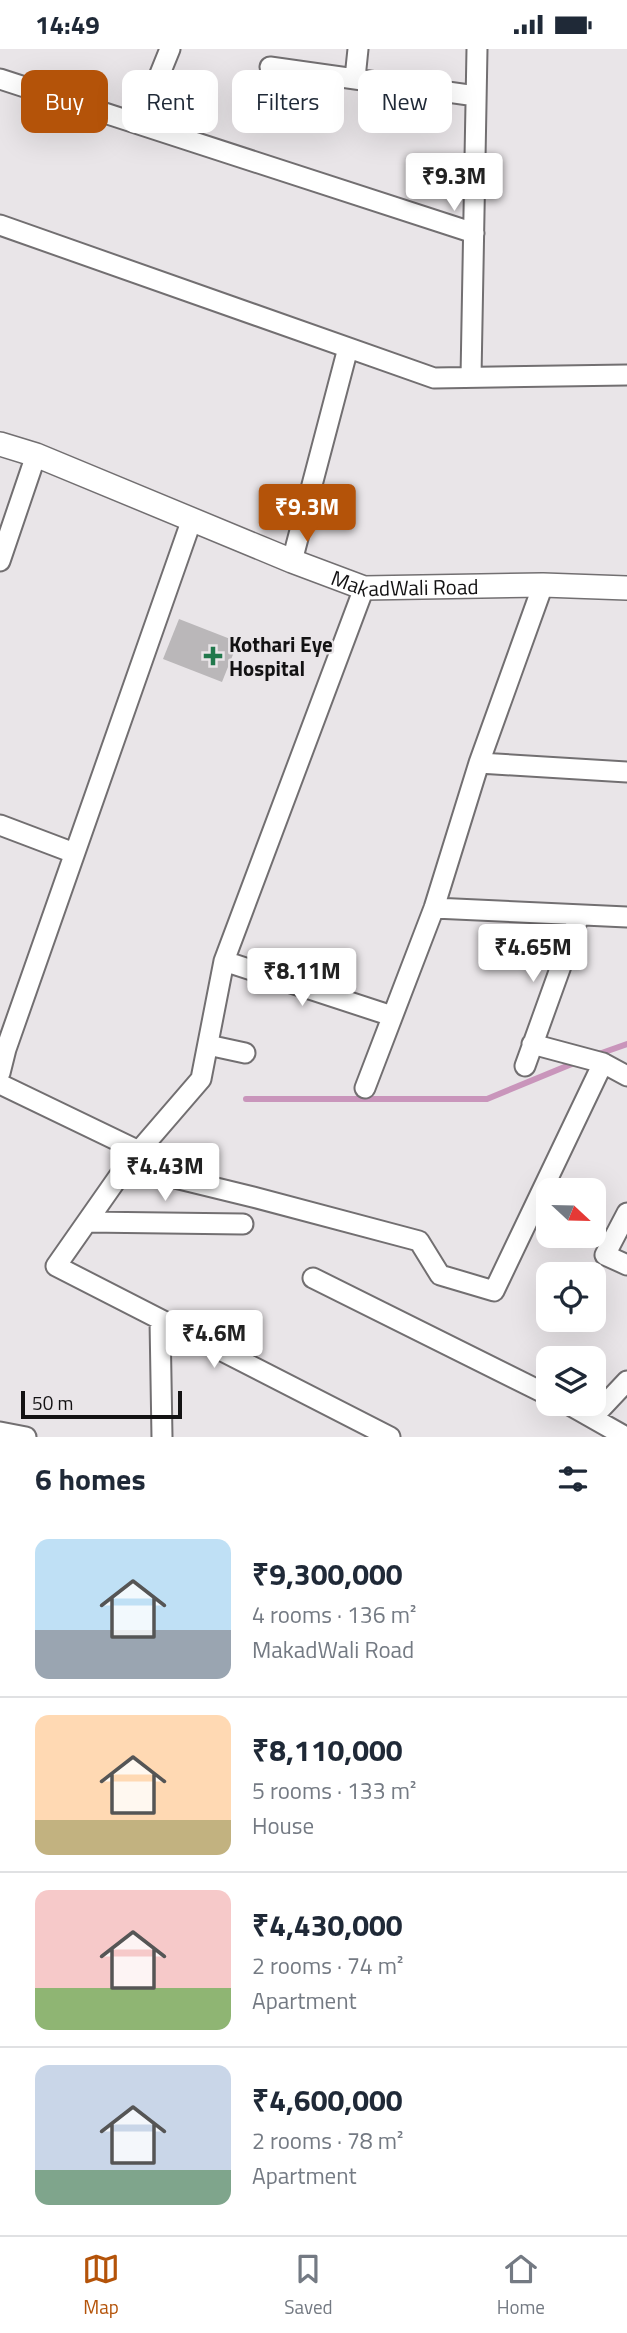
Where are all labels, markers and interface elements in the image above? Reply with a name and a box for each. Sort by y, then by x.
text: 14:49 [35,5,100,44]
chip: Buy [21,70,108,133]
chip: Rent [122,70,218,133]
chip: Filters [232,70,344,133]
chip: New [358,70,452,133]
pin: ₹9.3M [405,153,503,213]
text: ₹9.3M [422,158,486,193]
pin: ₹9.3M [258,484,356,544]
text: ₹9.3M [275,489,339,524]
street label: MakadWali Road [327,561,479,605]
place label: Kothari Eye Hospital [229,628,333,684]
marker: Kothari Eye Hospital [203,646,223,666]
pin: ₹4.65M [476,925,590,984]
text: ₹4.65M [494,929,572,964]
pin: ₹8.11M [245,949,359,1008]
text: ₹8.11M [263,953,341,988]
pin: ₹4.43M [108,1143,222,1203]
text: ₹4.43M [126,1148,204,1183]
north arrow [536,1178,606,1248]
map controls [536,1178,606,1416]
button: locate [536,1262,606,1332]
pin: ₹4.6M [165,1311,263,1370]
text: ₹4.6M [182,1315,246,1350]
button: layers [536,1346,606,1416]
scale bar [21,1388,182,1420]
text: 50 m [32,1388,73,1417]
text: 6 homes [35,1456,146,1502]
icon: filters [554,1460,592,1498]
text: ₹9,300,000 [252,1551,403,1597]
icon: home [91,1567,175,1651]
text: 4 rooms · 136 m² [252,1597,416,1632]
text: MakadWali Road [252,1632,414,1667]
text: ₹8,110,000 [252,1727,403,1773]
icon: home [91,1743,175,1827]
text: 5 rooms · 133 m² [252,1773,416,1808]
text: House [252,1808,314,1843]
text: ₹4,430,000 [252,1902,403,1948]
icon: home [91,1918,175,2002]
text: 2 rooms · 74 m² [252,1948,403,1983]
text: Apartment [252,1983,357,2018]
text: ₹4,600,000 [252,2077,403,2123]
icon: home [91,2093,175,2177]
text: 2 rooms · 78 m² [252,2123,403,2158]
text: Apartment [252,2158,357,2193]
tab: Map [82,2250,120,2321]
tab: Saved [284,2250,333,2321]
tab: Home [497,2250,545,2321]

